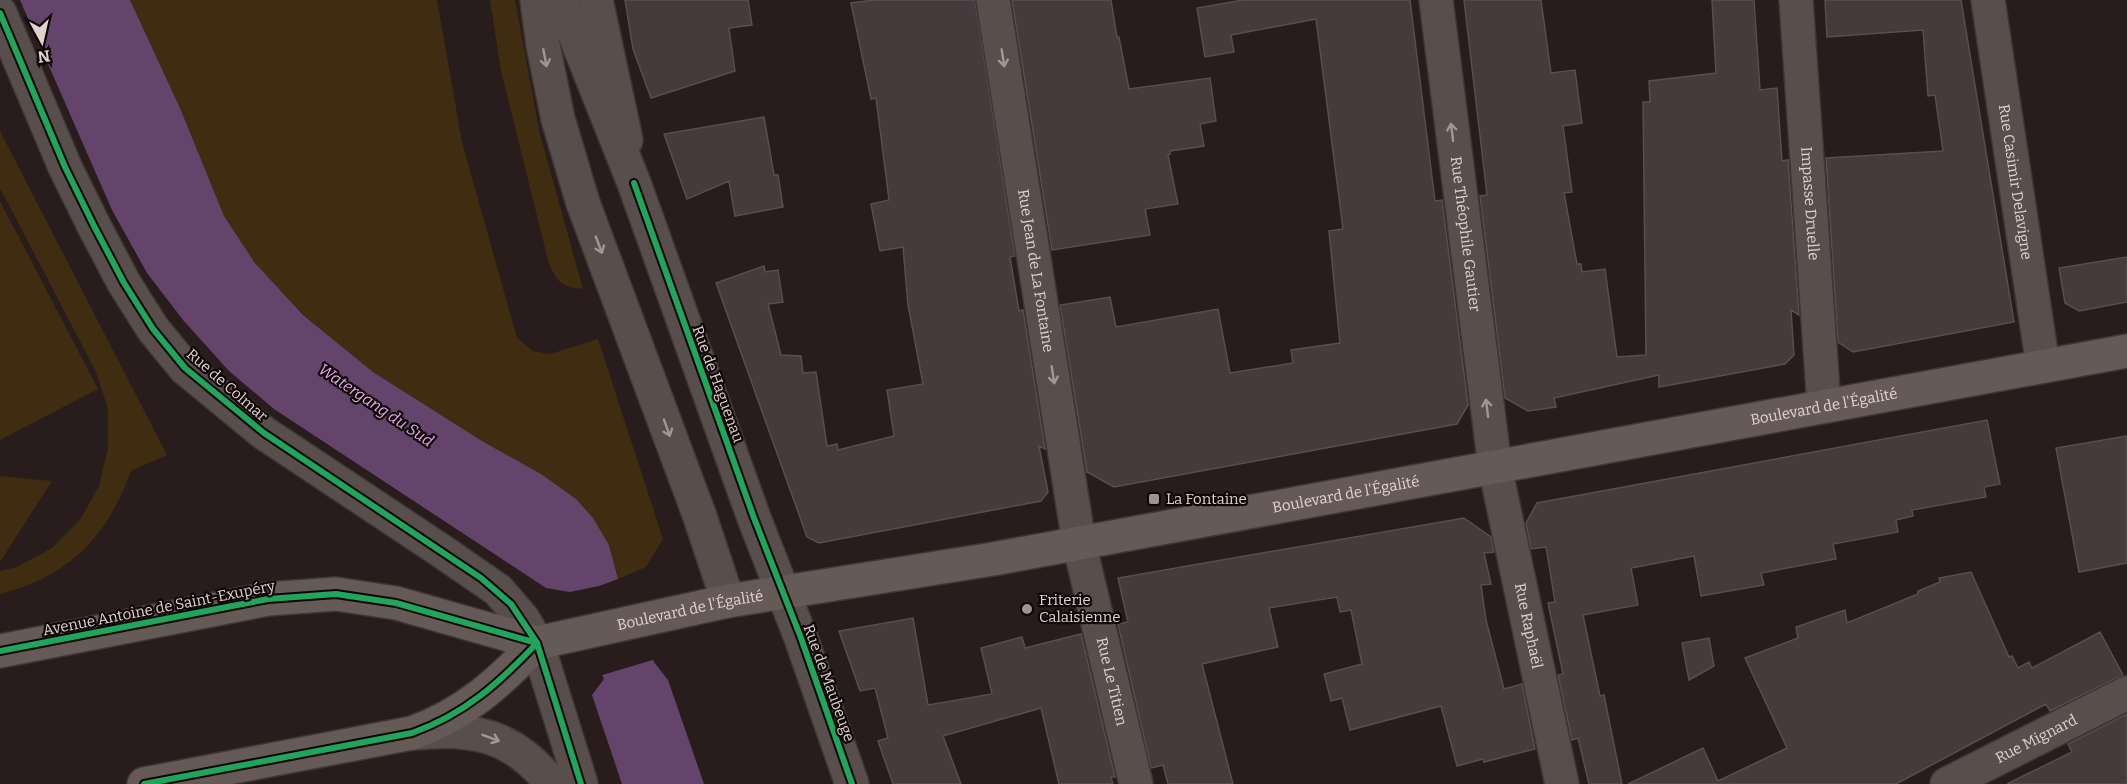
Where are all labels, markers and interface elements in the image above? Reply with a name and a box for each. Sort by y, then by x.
north arrow [12,12,72,72]
text: N [37,46,51,67]
one-way arrow [997,47,1008,67]
one-way arrow [540,48,551,67]
street label: Rue Casimir Delavigne [1995,103,2036,261]
one-way arrow [1447,122,1458,142]
street label: Impasse Druelle [1797,146,1823,261]
street label: Rue Théophile Gautier [1447,155,1484,313]
street label: Rue Jean de La Fontaine [1014,188,1058,354]
one-way arrow [595,235,606,254]
street label: Rue de Haguenau [689,323,747,445]
street label: Rue de Colmar [183,345,272,425]
water label: Watergang du Sud [315,360,437,450]
one-way arrow [1048,364,1059,384]
street label: Boulevard de l'Égalité [1749,384,1899,429]
one-way arrow [1482,399,1493,419]
one-way arrow [662,418,673,437]
street label: Boulevard de l'Égalité [1271,472,1421,517]
place label: La Fontaine [1166,490,1247,508]
marker: La Fontaine [1147,492,1161,506]
street label: Avenue Antoine de Saint-Exupéry [41,577,277,639]
street label: Rue Raphaël [1511,581,1546,670]
street label: Boulevard de l'Égalité [615,587,765,634]
place label: Friterie Calaisienne [1039,591,1120,626]
marker: Friterie Calaisienne [1020,602,1034,616]
street label: Rue de Maubeuge [799,622,859,744]
street label: Rue Le Titien [1093,636,1131,728]
street label: Rue Mignard [1992,711,2080,767]
one-way arrow [481,733,499,744]

